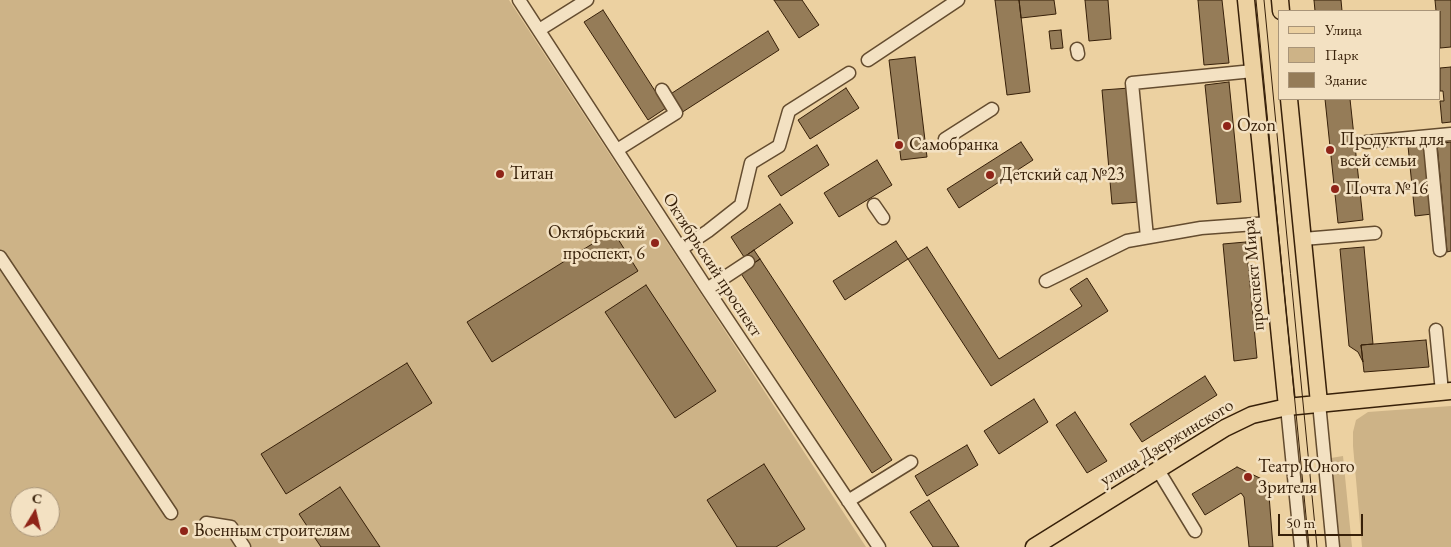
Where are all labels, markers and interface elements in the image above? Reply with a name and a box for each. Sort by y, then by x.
legend [1278,10,1441,100]
text: Улица [1325,20,1362,39]
text: Парк [1325,45,1358,64]
text: Здание [1325,70,1367,89]
place label: Ozon [1237,115,1276,137]
marker: Ozon [1221,120,1233,132]
place label: Продукты для всей семьи [1340,129,1444,172]
place label: Самобранка [909,134,999,156]
marker: Самобранка [893,139,905,151]
marker: Продукты для всей семьи [1324,144,1336,156]
place label: Титан [510,163,554,185]
place label: Детский сад №23 [1000,164,1124,186]
marker: Титан [494,168,506,180]
marker: Детский сад №23 [984,169,996,181]
place label: Почта №16 [1345,178,1428,200]
marker: Почта №16 [1329,183,1341,195]
street label: Октябрьский проспект [657,189,767,341]
street label: проспект Мира [1238,218,1270,332]
place label: Октябрьский проспект, 6 [548,222,645,264]
marker: Октябрьский проспект, 6 [649,237,661,249]
street label: улица Дзержинского [1096,395,1238,491]
place label: Театр Юного Зрителя [1258,456,1355,498]
marker: Театр Юного Зрителя [1242,471,1254,483]
north arrow [10,487,60,537]
text: С [31,489,44,508]
scale bar [1281,504,1366,536]
text: 50 m [1286,513,1315,532]
place label: Военным строителям [194,520,350,542]
marker: Военным строителям [178,525,190,537]

